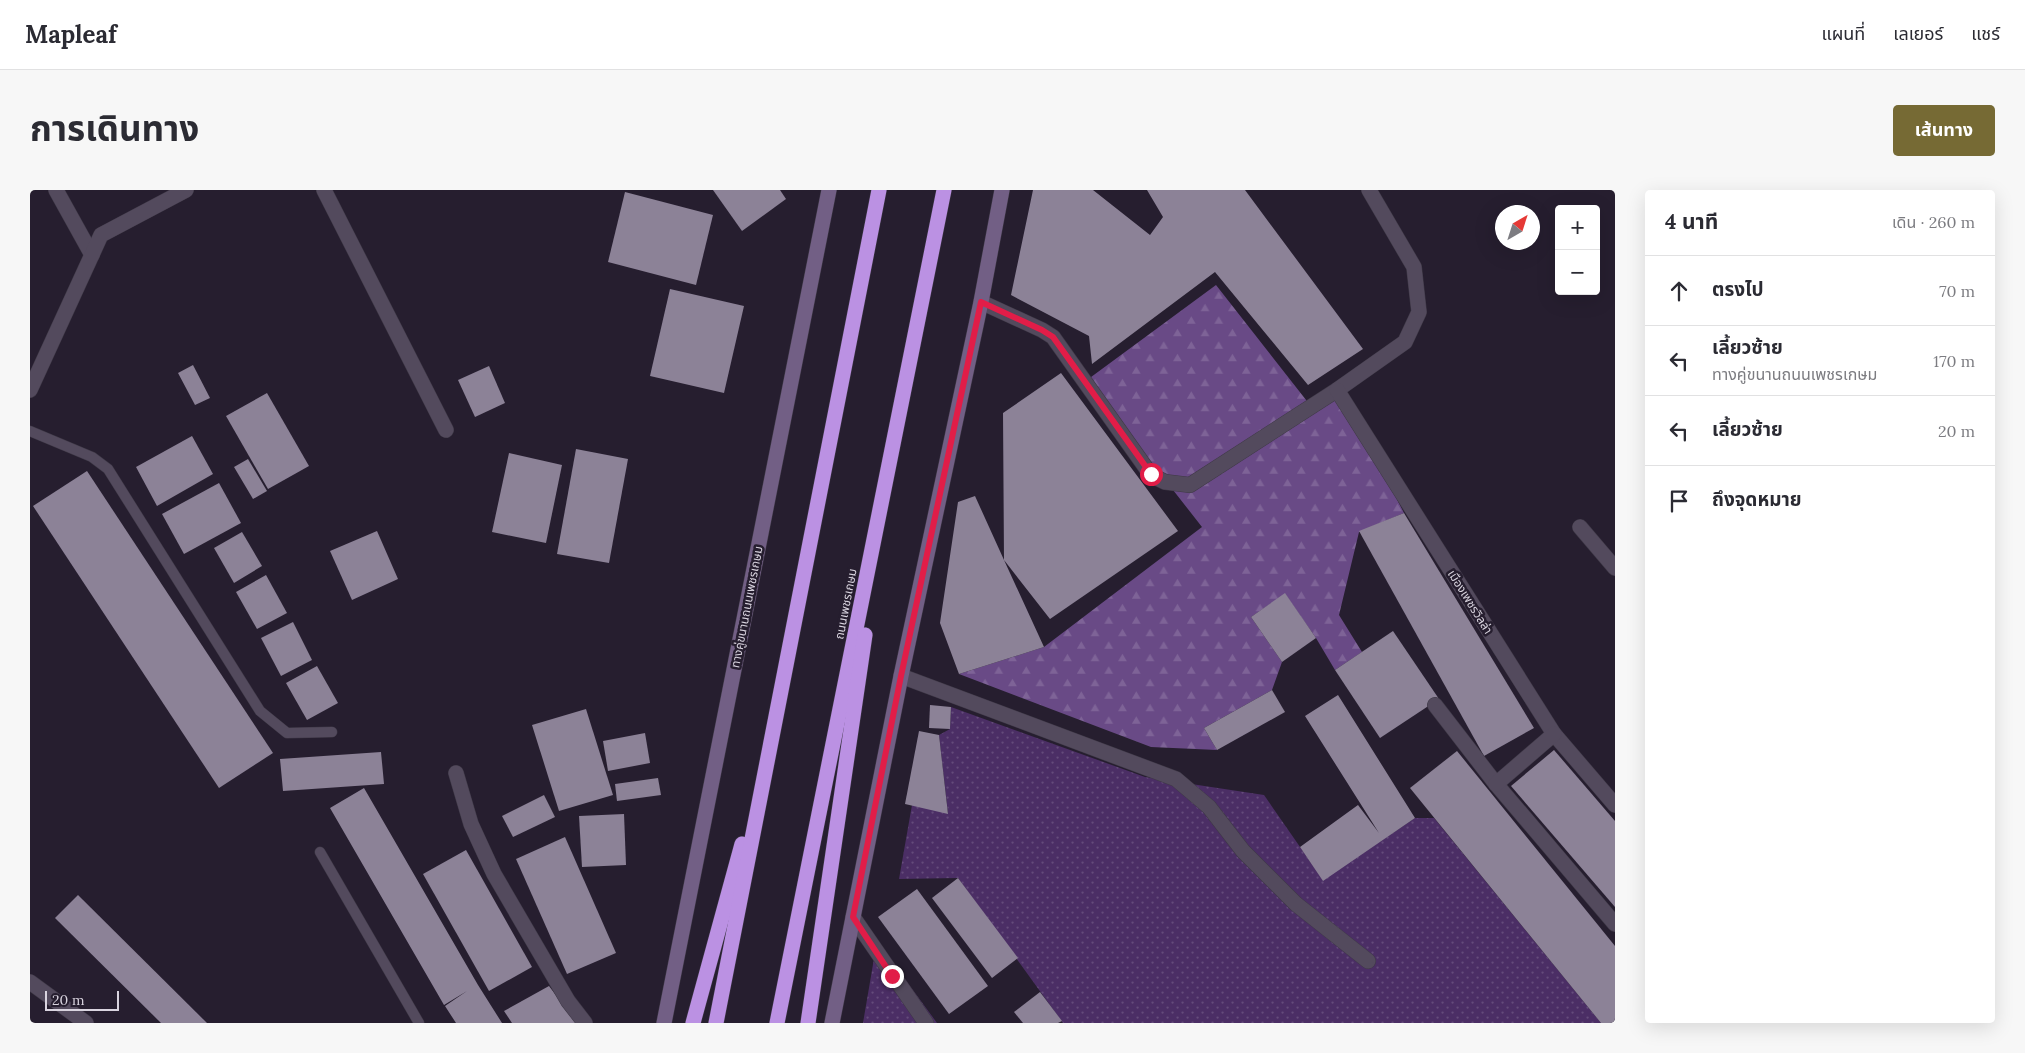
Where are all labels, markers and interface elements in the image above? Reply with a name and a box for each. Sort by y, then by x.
text: Mapleaf [25,19,117,50]
text: แผนที่ [1821,22,1865,45]
text: เลเยอร์ [1893,22,1943,45]
text: แชร์ [1971,22,2000,45]
button: เส้นทาง [1893,105,1995,156]
text: การเดินทาง [30,106,199,151]
north arrow [1495,205,1540,250]
map controls [1555,205,1600,295]
button: + [1555,205,1600,250]
text: 4 นาที [1665,208,1718,235]
text: เดิน · 260 m [1892,212,1975,232]
button: − [1555,250,1600,295]
icon: ahead [1665,277,1693,305]
text: ตรงไป [1712,277,1764,301]
text: 70 m [1939,281,1975,301]
text: เลี้ยวซ้าย [1712,335,1783,359]
icon: left [1665,347,1693,375]
text: 170 m [1933,351,1975,371]
text: ทางคู่ขนานถนนเพชรเกษม [1712,364,1877,384]
icon: left [1665,417,1693,445]
text: เลี้ยวซ้าย [1712,417,1783,441]
text: 20 m [1938,421,1975,441]
route start [1140,463,1163,486]
icon: arrive [1665,487,1693,515]
text: ถึงจุดหมาย [1712,487,1802,511]
street label: ทางคู่ขนานถนนเพชรเกษม [727,545,766,669]
street label: ถนนเพชรเกษม [831,567,860,641]
street label: เมืองเพชรวิลล่า [1445,567,1496,637]
route end [881,965,904,988]
scale bar [45,988,119,1011]
text: 20 m [52,991,84,1009]

